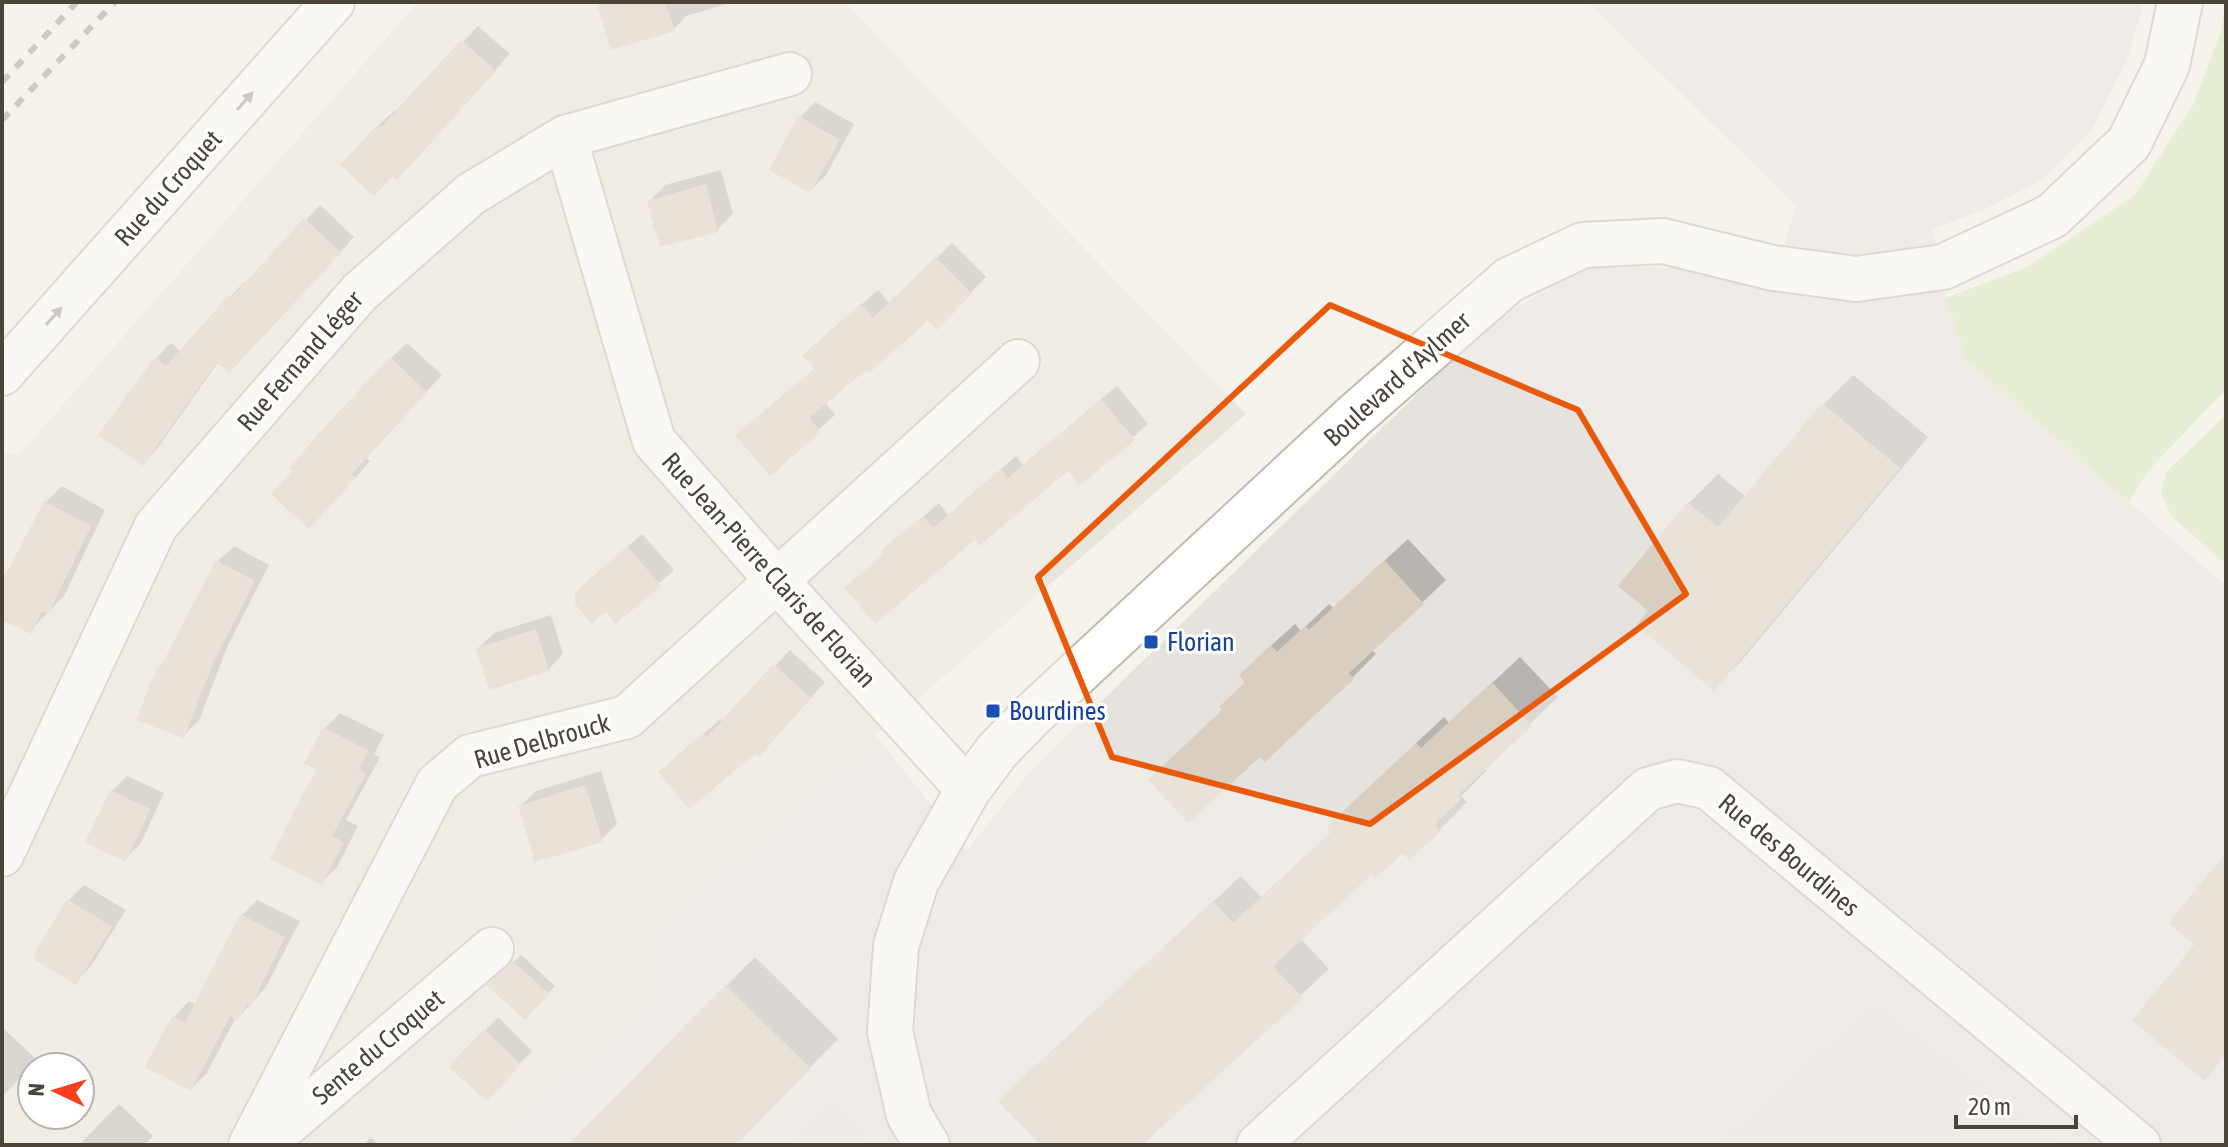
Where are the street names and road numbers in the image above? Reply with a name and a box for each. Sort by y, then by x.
street label: Rue du Croquet [108,124,228,252]
street label: Rue Fernand Léger [231,285,369,437]
street label: Boulevard d'Aylmer [1318,305,1477,453]
street label: Rue Jean-Pierre Claris de Florian [656,446,882,694]
street label: Rue Delbrouck [471,707,613,775]
street label: Rue des Bourdines [1713,787,1865,923]
street label: Sente du Croquet [306,983,450,1111]

